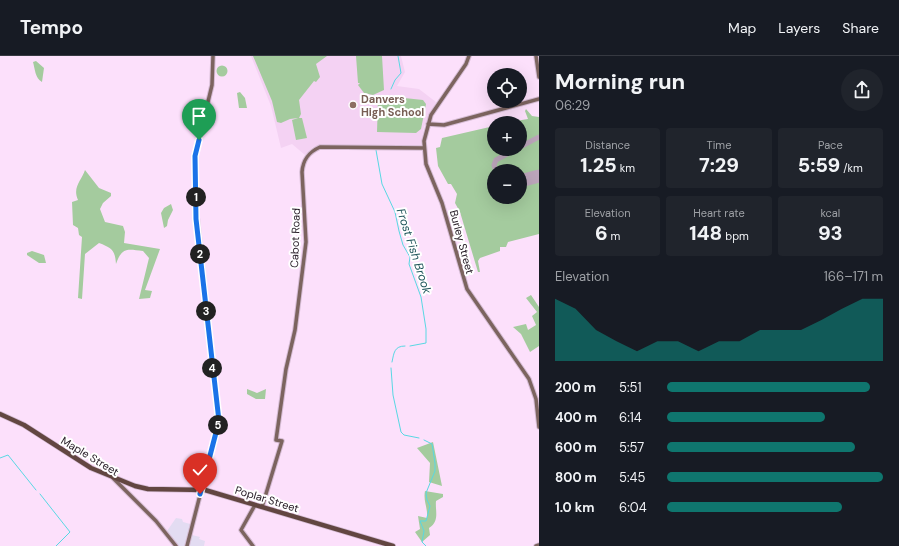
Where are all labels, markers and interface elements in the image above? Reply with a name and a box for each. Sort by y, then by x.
text: Tempo [20,15,83,40]
text: Map [728,19,756,37]
text: Layers [778,19,820,37]
text: Share [842,19,879,37]
text: Morning run [555,67,685,96]
map controls [487,68,527,204]
button: locate [487,68,527,108]
button: share [841,69,883,111]
place label: Danvers High School [361,92,424,119]
text: 06:29 [555,97,590,114]
pin [182,99,216,140]
marker: Danvers High School [348,100,358,110]
icon: arrive [188,105,210,127]
button: + [487,116,527,156]
text: Distance [585,138,630,152]
text: Time [707,138,731,152]
text: Pace [818,138,843,152]
text: 1.25 [580,152,617,178]
text: 7:29 [699,152,739,178]
text: 5:59 [798,152,840,178]
text: km [617,161,635,175]
text: /km [840,161,863,175]
button: − [487,164,527,204]
pin: 1 [186,187,206,207]
text: 1 [194,190,198,204]
water label: Frost Fish Brook [393,206,436,297]
text: Elevation [585,206,631,220]
text: Heart rate [693,206,745,220]
text: kcal [820,206,840,220]
street label: Cabot Road [287,208,303,268]
street label: Burley Street [447,208,477,276]
text: 6 [595,220,608,246]
text: 148 [689,220,722,246]
text: 93 [818,220,843,246]
text: m [608,229,620,243]
text: bpm [722,229,749,243]
pin: 2 [190,244,210,264]
text: 2 [197,247,203,261]
text: Elevation [555,268,609,285]
text: 166–171 m [824,268,883,285]
pin: 3 [196,301,216,321]
text: 3 [203,304,209,318]
pin: 4 [202,358,222,378]
text: 4 [208,361,216,375]
text: 200 m [555,379,596,396]
text: 5:51 [619,379,642,396]
text: 400 m [555,409,597,426]
text: 6:14 [619,409,642,426]
pin: 5 [208,415,228,435]
text: 5 [215,418,221,432]
street label: Maple Street [59,433,121,479]
text: 600 m [555,439,597,456]
text: 5:57 [619,439,644,456]
pin [183,453,217,494]
icon: check [189,459,211,481]
text: 800 m [555,469,597,486]
text: 5:45 [619,469,645,486]
street label: Poplar Street [233,483,301,515]
text: 1.0 km [555,499,594,516]
text: 6:04 [619,499,647,516]

